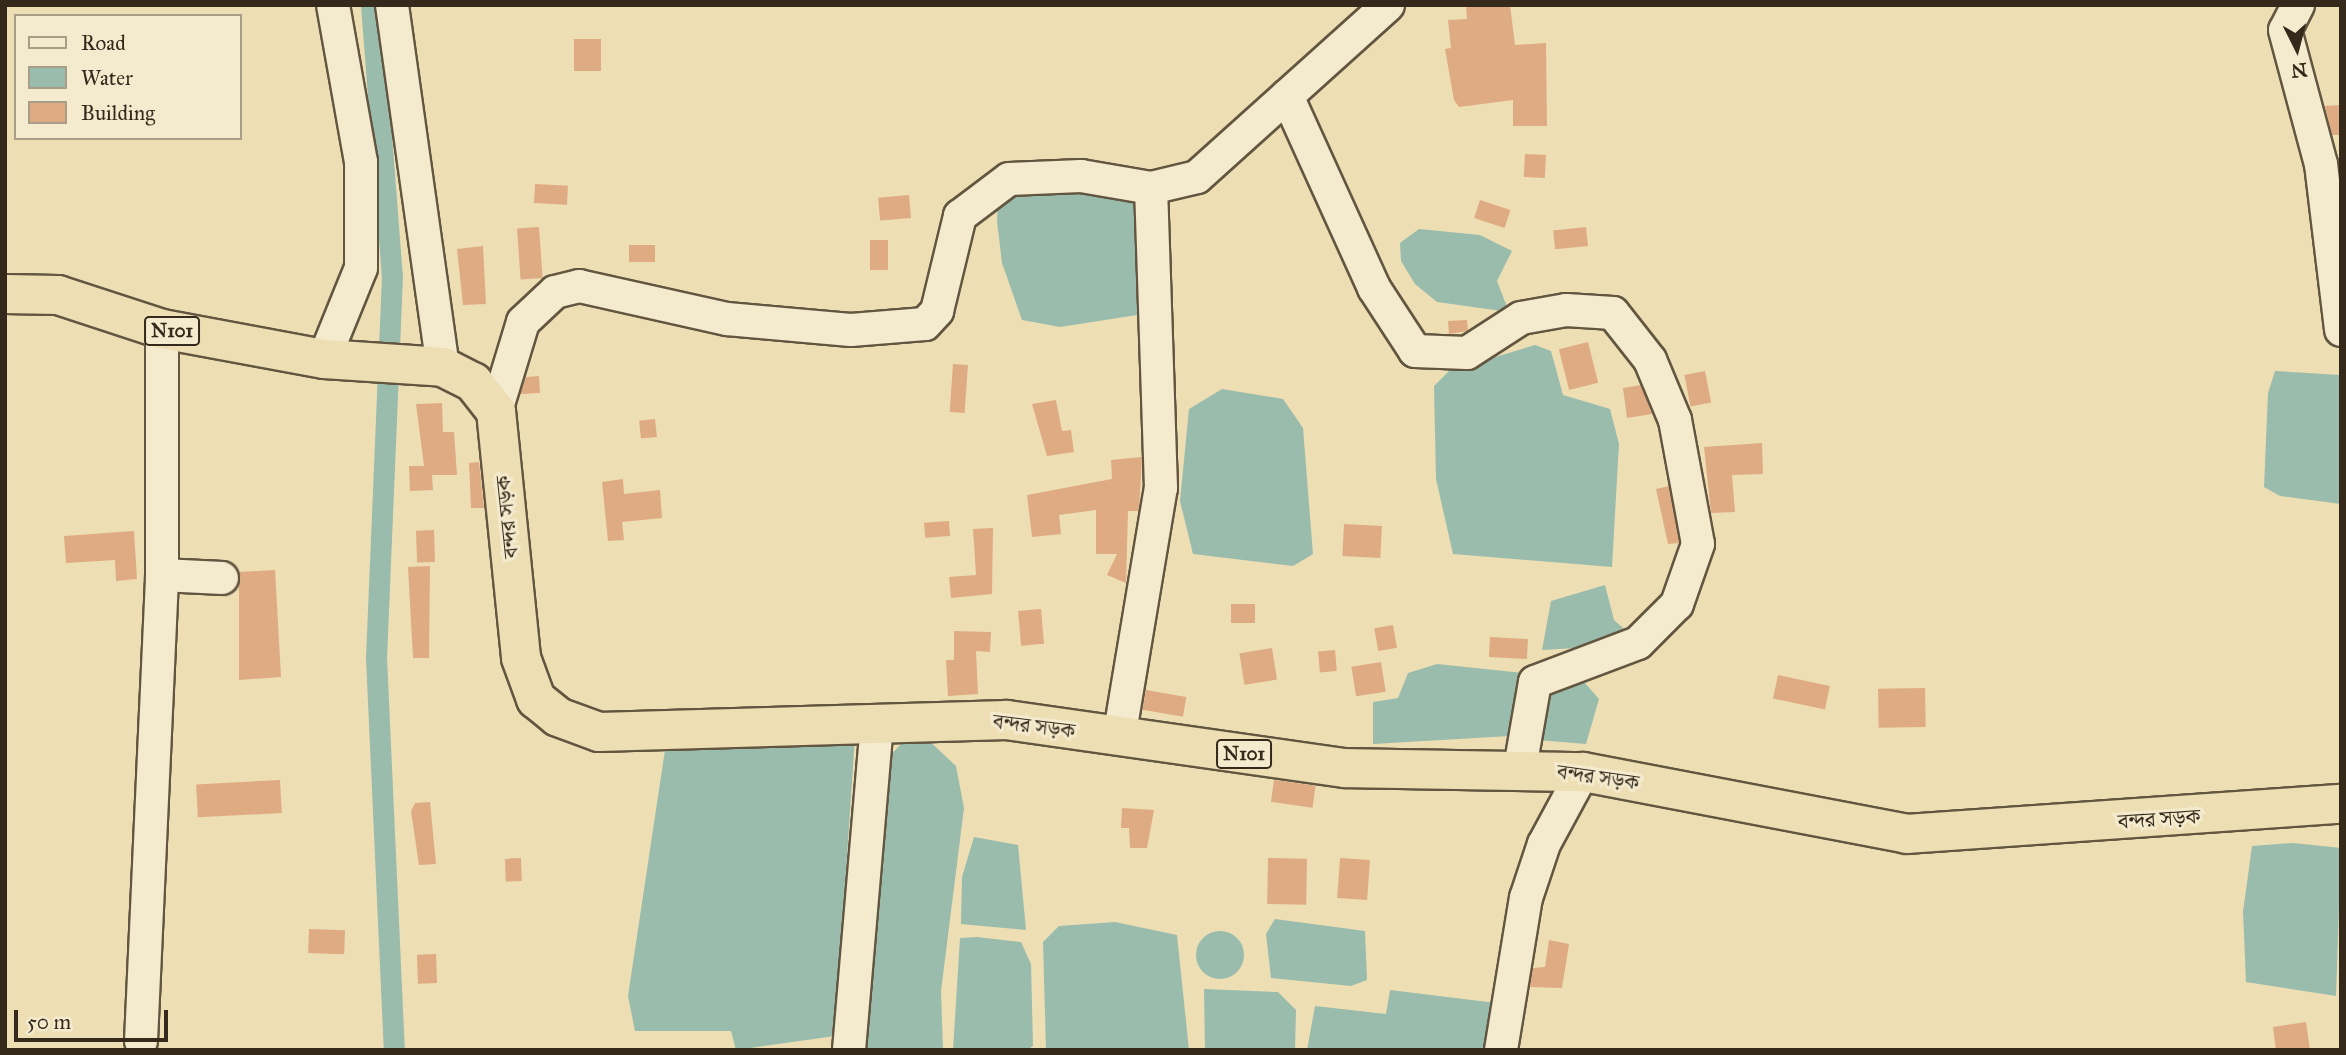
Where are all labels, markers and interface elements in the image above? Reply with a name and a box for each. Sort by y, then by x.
legend [14,14,242,140]
north arrow [2262,14,2332,84]
text: Road [81,30,126,56]
text: N [2290,58,2308,83]
text: Water [81,65,133,91]
text: Building [81,100,155,126]
road number: N101 [144,316,200,346]
street label: বন্দর সড়ক [490,475,524,559]
street label: বন্দর সড়ক [991,708,1077,744]
road number: N101 [1216,738,1272,769]
street label: বন্দর সড়ক [1555,759,1641,795]
street label: বন্দর সড়ক [2117,804,2201,834]
scale bar [18,996,172,1040]
text: 50 m [27,1009,71,1035]

